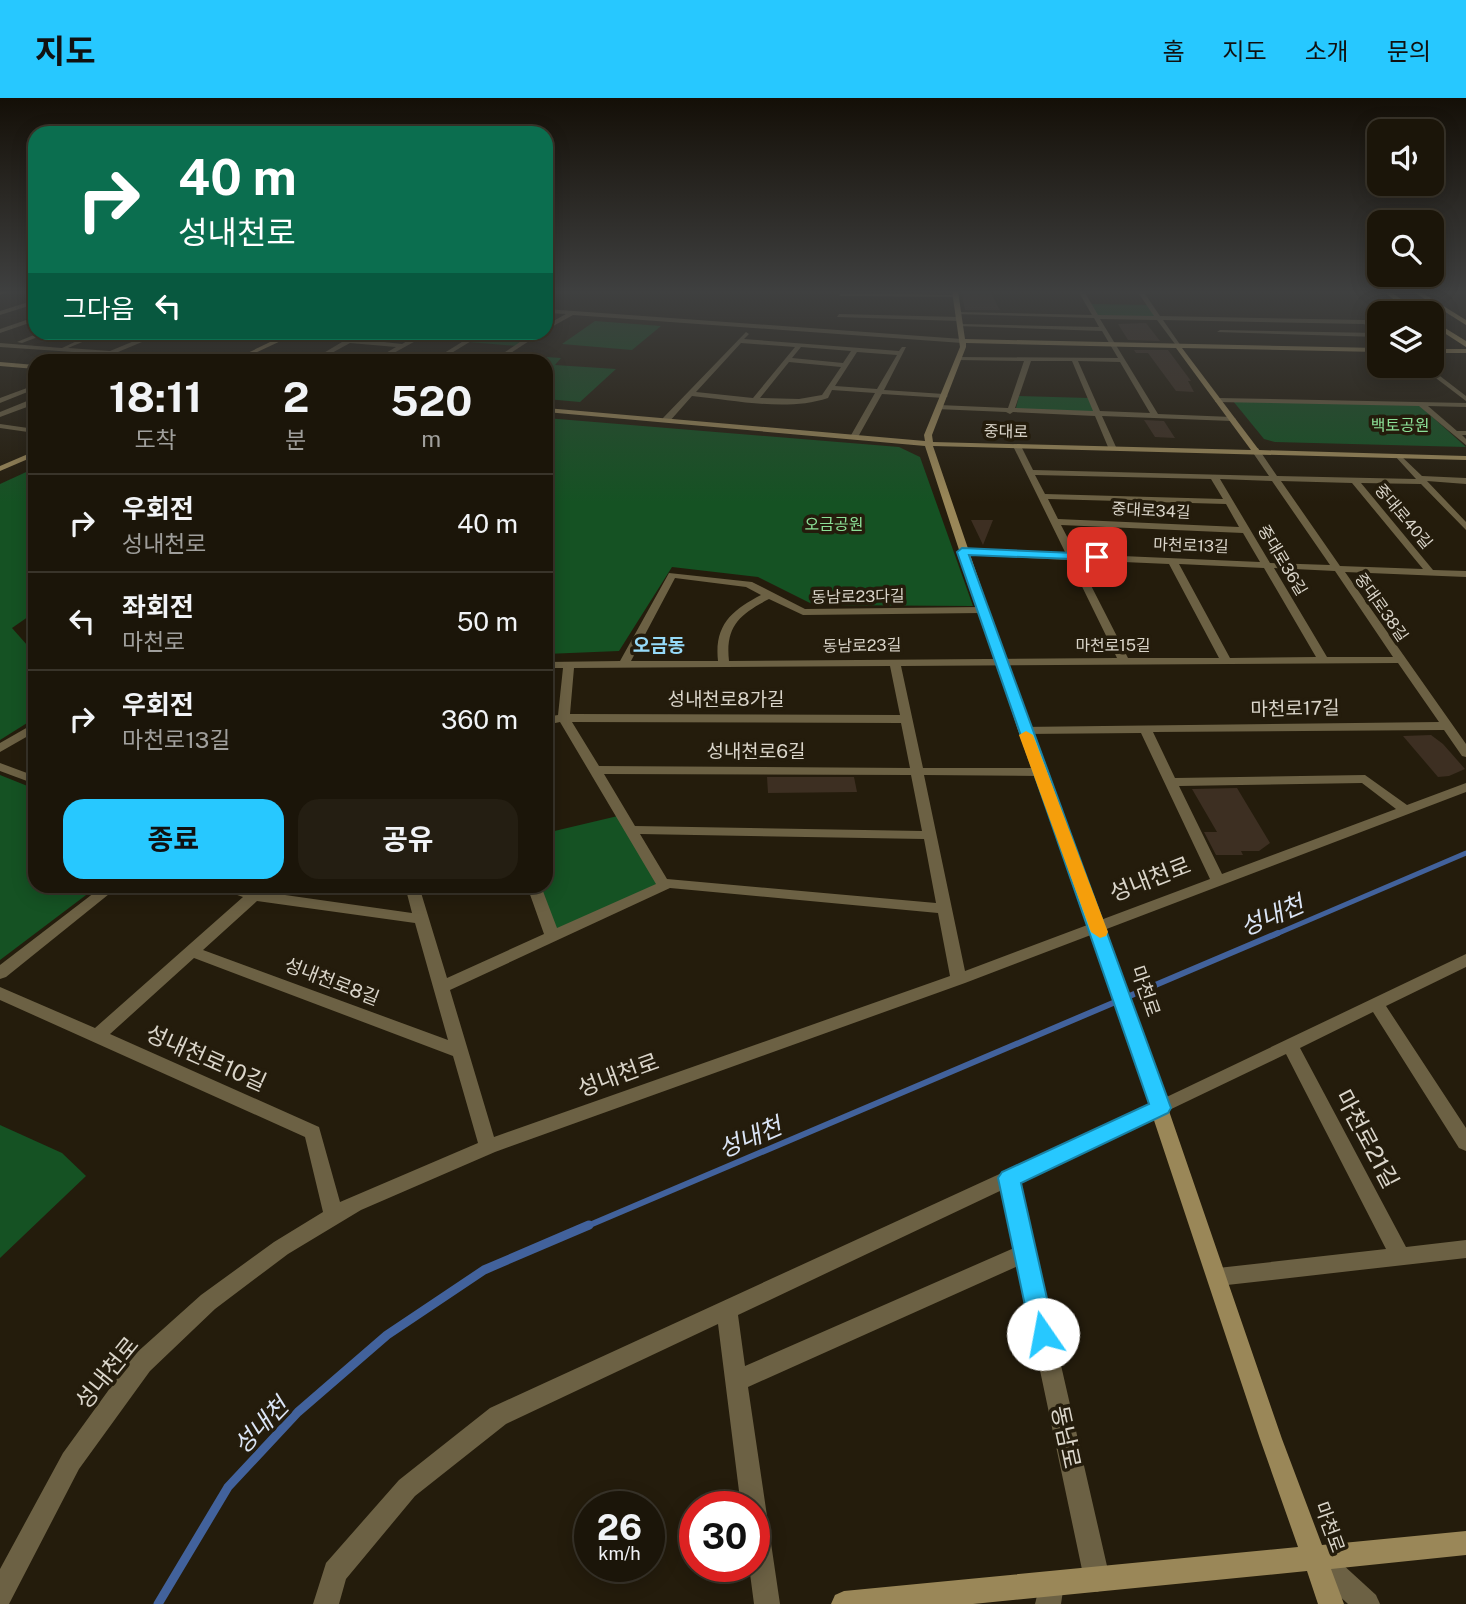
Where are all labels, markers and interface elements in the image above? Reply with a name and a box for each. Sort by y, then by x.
text: 지도 [35,32,96,70]
text: 홈 [1162,37,1184,65]
text: 지도 [1222,37,1267,65]
text: 소개 [1305,37,1349,65]
text: 문의 [1387,37,1431,65]
map controls [1367,119,1444,378]
button: sound [1367,119,1444,196]
text: 40 m [178,148,297,206]
icon: right [63,154,154,245]
button: search [1367,210,1444,287]
text: 성내천로 [178,214,296,251]
icon: left [149,287,187,325]
text: 그다음 [63,293,135,324]
button: layers [1367,301,1444,378]
text: 18:11 [109,372,202,421]
text: 2 [283,372,309,421]
text: 520 [390,376,472,425]
park label: 백토공원 [1371,416,1429,435]
street label: 중대로 [984,422,1029,441]
text: m [421,425,441,452]
text: 도착 [134,426,177,453]
text: 분 [286,426,307,453]
street label: 중대로40길 [1371,480,1436,553]
text: 우회전 [122,493,194,524]
street label: 중대로34길 [1111,499,1191,522]
icon: right [63,504,101,542]
text: 40 m [457,508,518,539]
park label: 오금공원 [805,515,863,534]
street label: 중대로36길 [1254,522,1311,599]
pin [1067,527,1127,587]
text: 성내천로 [122,530,207,557]
street label: 마천로13길 [1153,535,1229,556]
icon: arrive [1078,538,1116,576]
street label: 중대로38길 [1351,569,1412,645]
street label: 동남로23다길 [811,586,905,607]
text: 좌회전 [122,591,194,622]
icon: left [63,602,101,640]
text: 50 m [457,606,518,637]
text: 마천로 [122,628,185,655]
district label: 오금동 [633,634,685,656]
street label: 동남로23길 [823,635,901,656]
street label: 마천로15길 [1075,636,1151,655]
street label: 성내천로8가길 [667,688,785,710]
text: 우회전 [122,689,194,720]
street label: 마천로17길 [1250,696,1340,720]
icon: right [63,700,101,738]
text: 360 m [441,704,518,735]
text: 마천로13길 [122,726,231,753]
street label: 성내천로6길 [706,740,806,762]
button: 종료 [63,799,284,879]
button: 공유 [298,799,518,879]
street label: 성내천로 [1105,851,1194,906]
water label: 성내천 [1236,888,1310,941]
street label: 성내천로8길 [282,953,382,1009]
street label: 마천로 [1127,963,1165,1019]
street label: 성내천로10길 [142,1019,271,1096]
street label: 성내천로 [573,1047,662,1102]
street label: 마천로21길 [1330,1085,1405,1193]
water label: 성내천 [714,1110,788,1163]
position arrow [1006,1297,1080,1371]
street label: 성내천로 [69,1331,144,1414]
water label: 성내천 [227,1390,295,1459]
street label: 동남로 [1047,1403,1086,1471]
speed limit sign: 30 [679,1491,770,1582]
street label: 마천로 [1311,1499,1349,1555]
text: 26 [597,1507,642,1548]
text: km/h [598,1543,641,1564]

